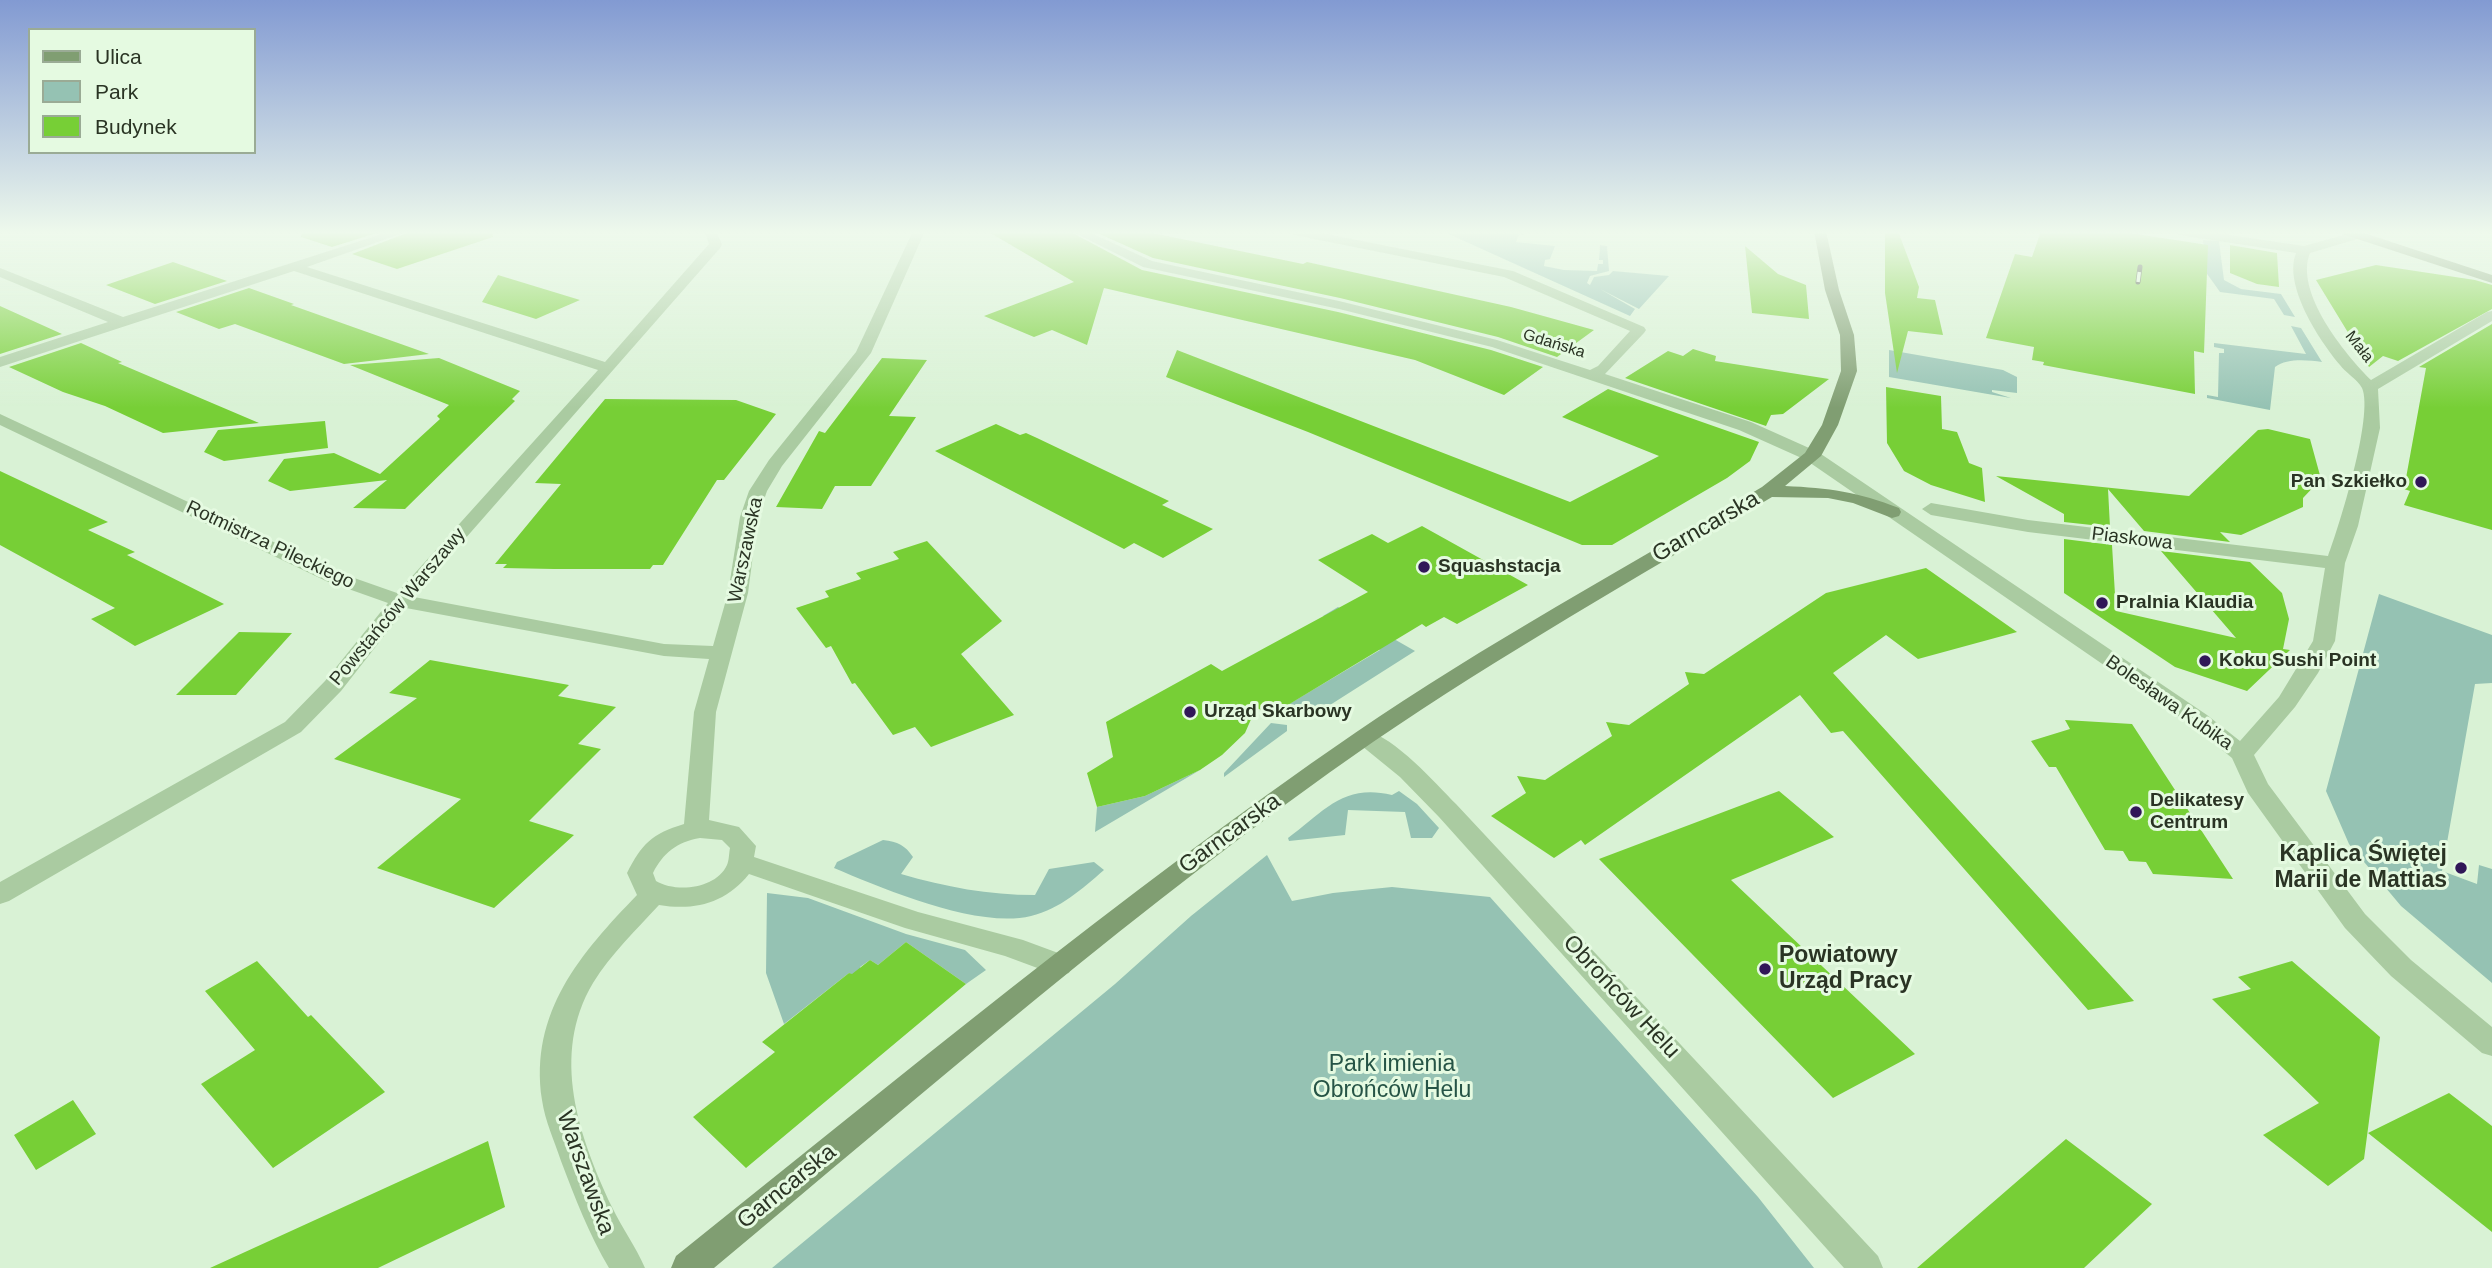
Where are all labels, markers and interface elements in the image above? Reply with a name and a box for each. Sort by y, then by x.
legend [28,28,256,154]
text: Ulica [95,45,142,68]
text: Park [95,80,138,103]
text: Budynek [95,115,177,138]
street label: Gdańska [1521,325,1587,363]
street label: Mała [2341,327,2377,367]
place label: Pan Szkiełko [2291,471,2407,493]
marker: Pan Szkiełko [2413,474,2429,490]
street label: Garncarska [1648,485,1764,569]
street label: Warszawska [724,495,768,605]
street label: Rotmistrza Pileckiego [182,496,358,594]
street label: Piaskowa [2090,523,2174,555]
street label: Powstańców Warszawy [325,524,471,690]
place label: Squashstacja [1438,556,1560,578]
marker: Squashstacja [1416,559,1432,575]
place label: Pralnia Klaudia [2116,592,2253,614]
marker: Pralnia Klaudia [2094,595,2110,611]
place label: Koku Sushi Point [2219,650,2376,672]
street label: Bolesława Kubika [2101,651,2237,755]
marker: Koku Sushi Point [2197,653,2213,669]
place label: Urząd Skarbowy [1204,701,1352,723]
marker: Urząd Skarbowy [1182,704,1198,720]
street label: Garncarska [1174,788,1286,880]
place label: Delikatesy Centrum [2150,790,2244,834]
marker: Delikatesy Centrum [2128,804,2144,820]
place label: Kaplica Świętej Marii de Mattias [2274,841,2447,895]
marker: Kaplica Świętej Marii de Mattias [2453,860,2469,876]
street label: Obrońców Helu [1557,930,1685,1064]
place label: Powiatowy Urząd Pracy [1779,942,1912,996]
marker: Powiatowy Urząd Pracy [1757,961,1773,977]
park label: Park imienia Obrońców Helu [1313,1051,1471,1105]
street label: Warszawska [550,1107,620,1239]
street label: Garncarska [732,1139,842,1235]

